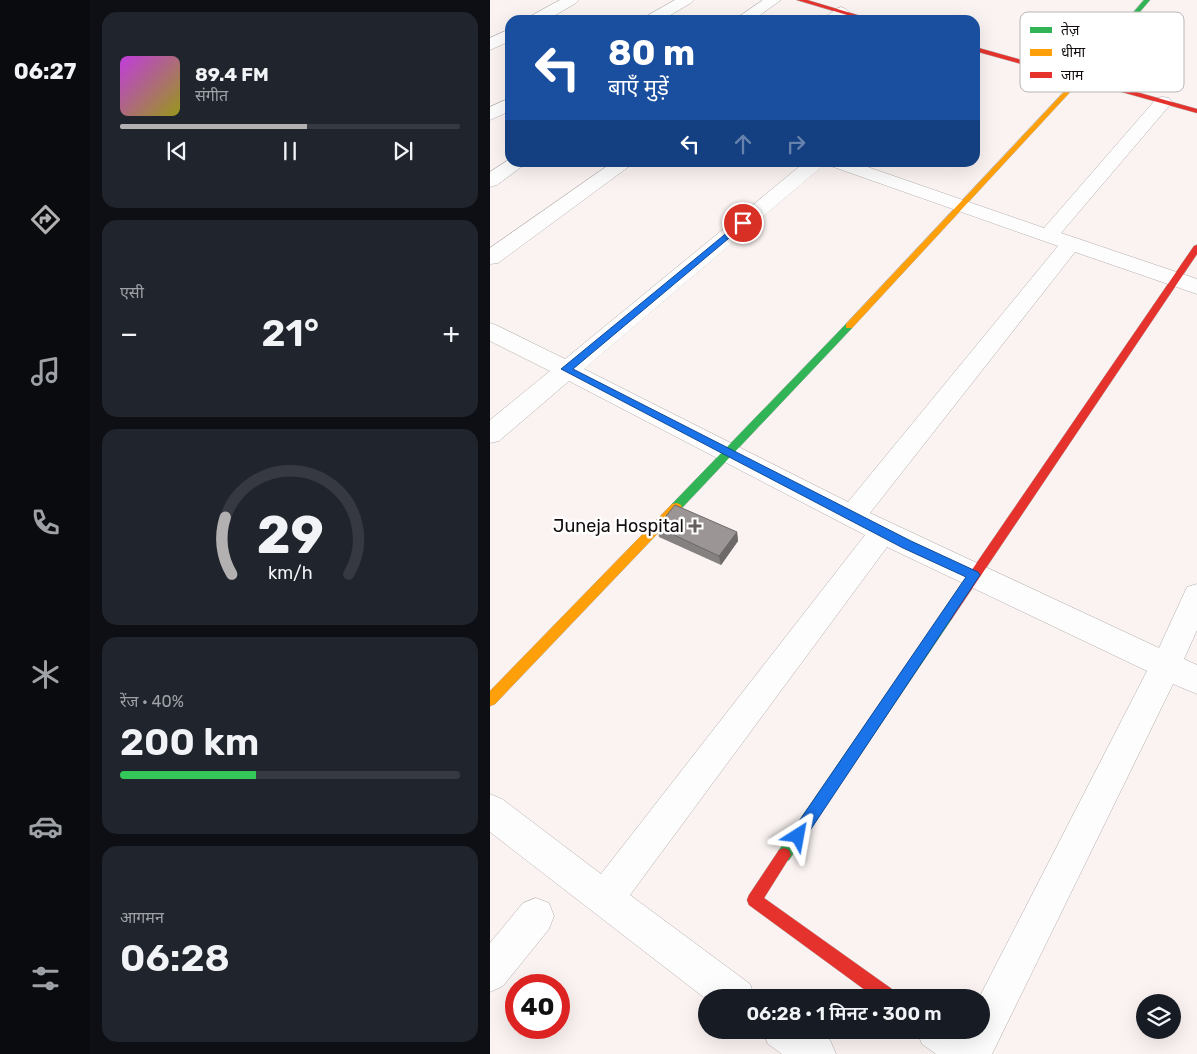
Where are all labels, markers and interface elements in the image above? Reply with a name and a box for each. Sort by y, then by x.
legend [1020,12,1184,92]
text: तेज़ [1061,21,1080,39]
text: 80 m [608,32,695,74]
icon: left [525,35,590,100]
text: धीमा [1061,44,1086,61]
text: 06:27 [14,58,76,85]
text: 89.4 FM [195,63,269,86]
text: जाम [1061,67,1084,84]
text: बाएँ मुड़ें [608,74,669,101]
text: संगीत [195,86,228,105]
icon: left [676,130,704,158]
icon: ahead [729,130,757,158]
icon: right [782,130,810,158]
icon: previous [163,137,191,165]
icon: pause [276,137,304,165]
icon: next [389,137,417,165]
icon: directions [28,202,63,237]
pin [722,202,764,244]
icon: arrive [729,209,757,237]
text: एसी [120,283,144,302]
text: 21° [262,310,319,356]
text: − [120,317,138,350]
text: + [443,317,460,350]
icon: music [28,354,63,389]
text: 29 [256,504,324,566]
icon: phone [28,505,63,540]
place label: Juneja Hospital [553,515,684,537]
marker: Juneja Hospital [688,519,702,533]
text: km/h [268,562,312,583]
icon: climate [28,657,63,692]
text: रेंज · 40% [120,692,184,711]
text: 200 km [120,719,259,765]
icon: car [28,809,63,844]
position arrow [771,809,823,861]
text: आगमन [120,908,164,927]
text: 06:28 [120,935,230,981]
icon: filters [28,961,63,996]
speed limit sign: 40 [505,974,570,1039]
map controls [1136,994,1181,1039]
button: layers [1136,994,1181,1039]
text: 06:28 · 1 मिनट · 300 m [746,1002,942,1025]

